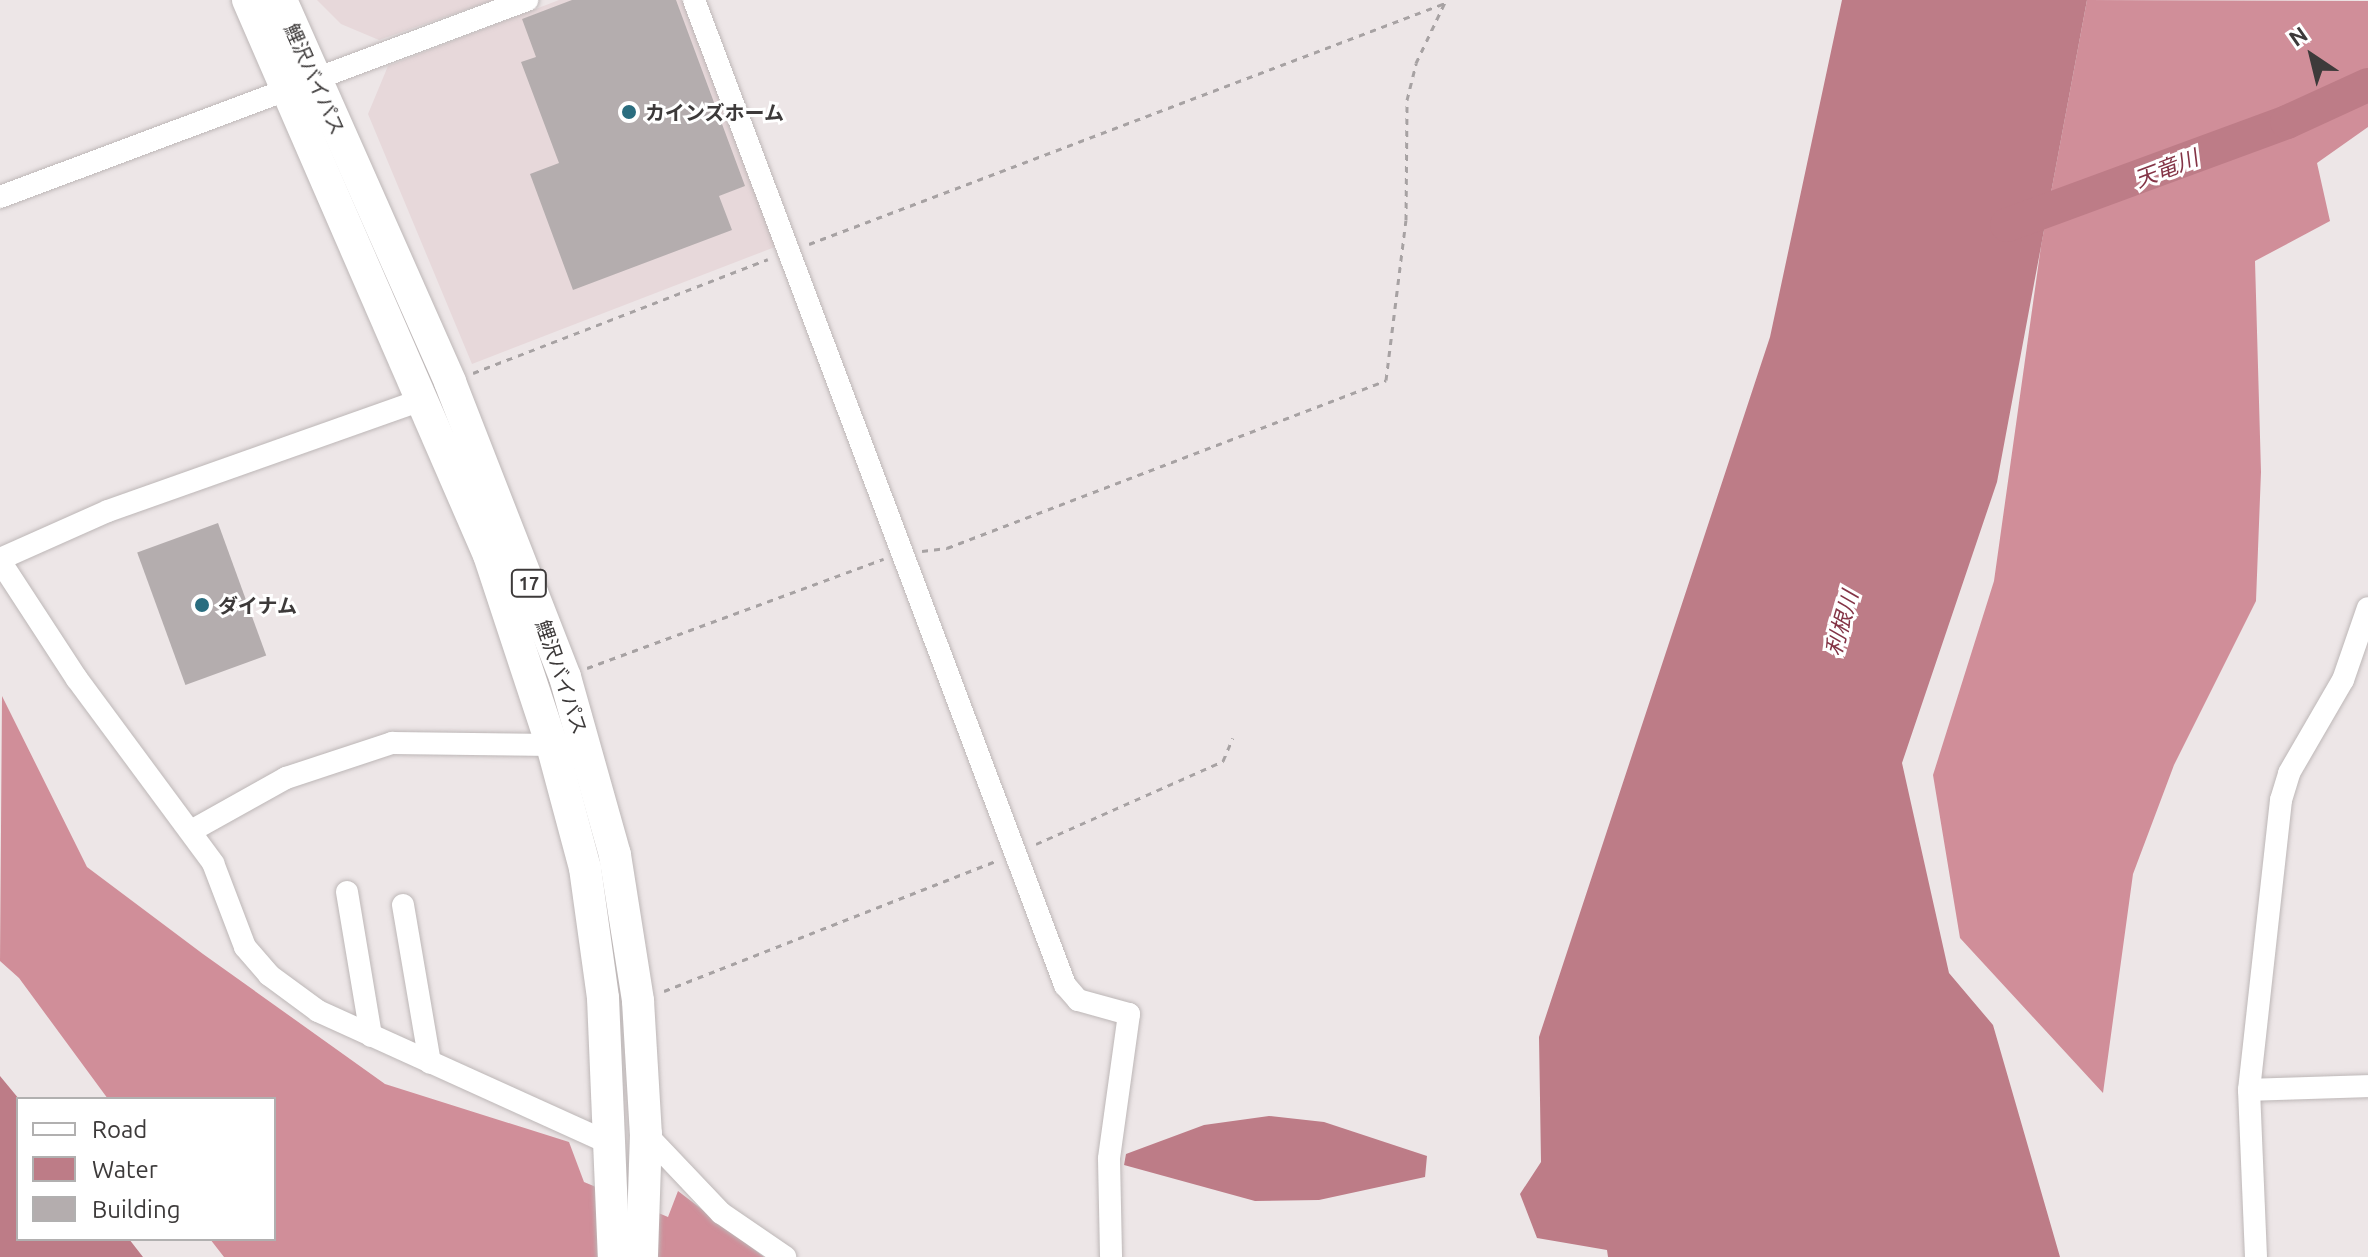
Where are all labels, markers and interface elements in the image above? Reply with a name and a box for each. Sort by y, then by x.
north arrow [2272,16,2352,96]
street label: 鯉沢バイパス [280,19,350,139]
text: N [2284,21,2312,51]
place label: カインズホーム [645,100,785,124]
marker: カインズホーム [620,103,638,121]
water label: 天竜川 [2130,144,2202,192]
road number: 17 [509,569,549,597]
water label: 利根川 [1819,588,1863,658]
place label: ダイナム [218,593,298,617]
marker: ダイナム [193,596,211,614]
street label: 鯉沢バイパス [531,616,593,738]
legend [16,1097,276,1241]
text: Road [92,1116,147,1143]
text: Water [92,1156,158,1183]
text: Building [92,1196,180,1223]

